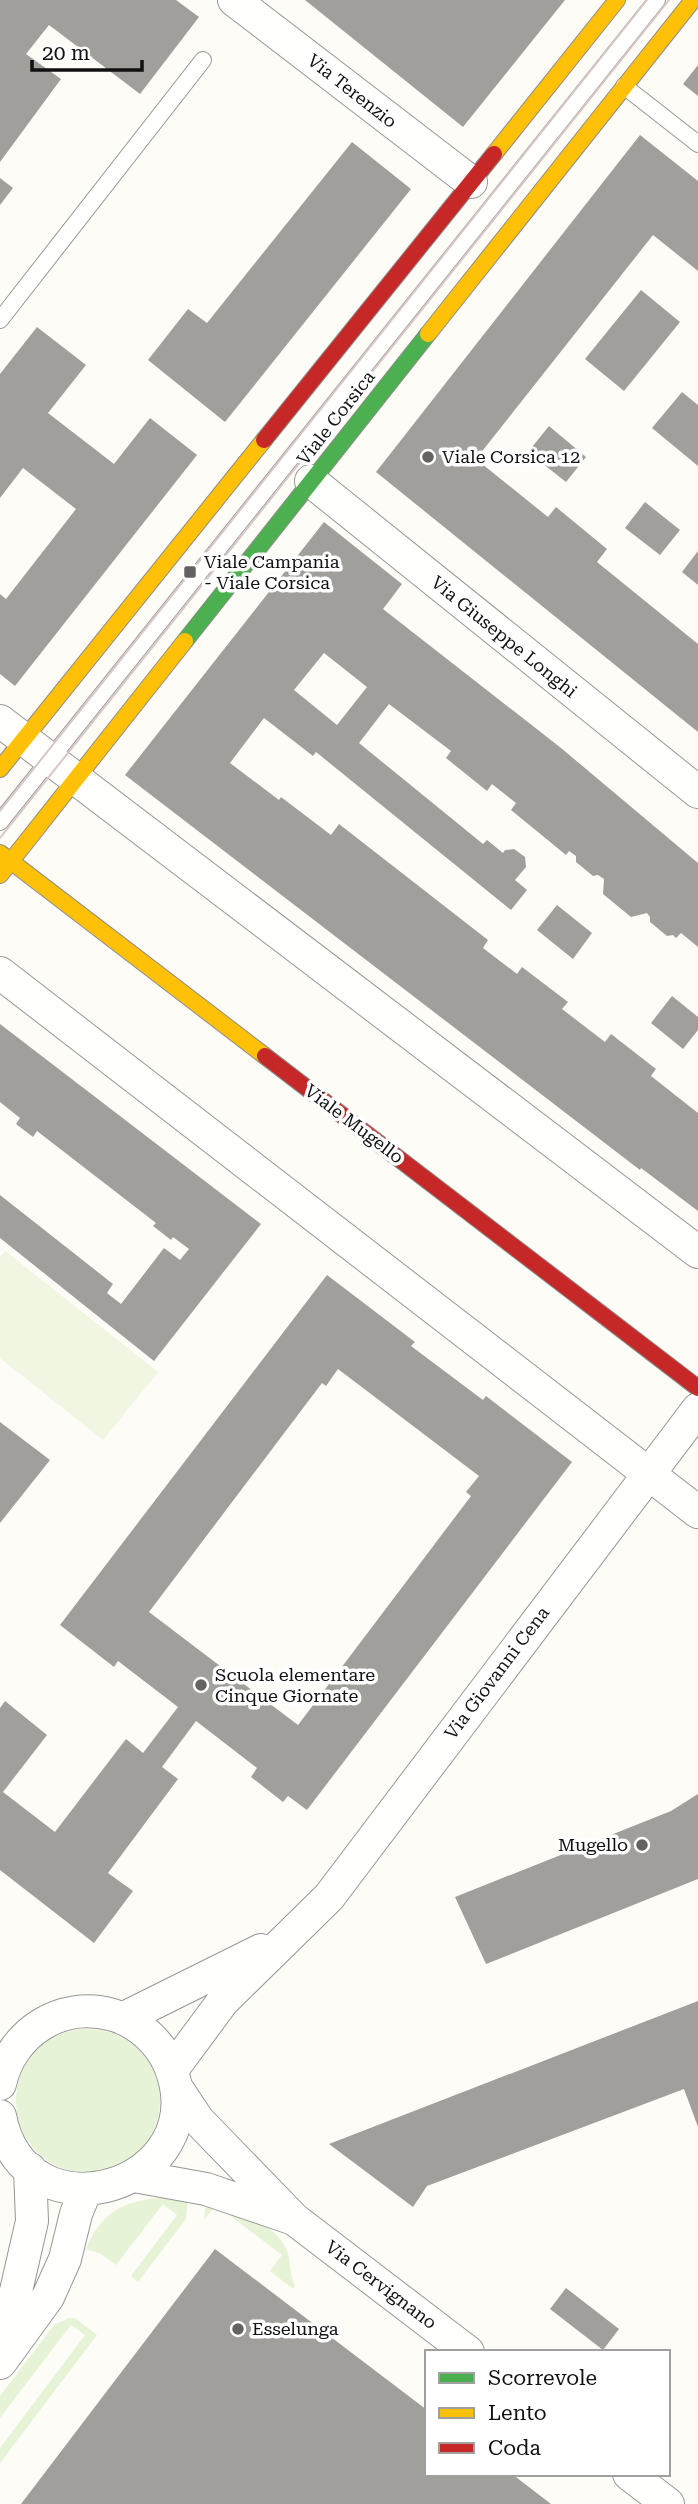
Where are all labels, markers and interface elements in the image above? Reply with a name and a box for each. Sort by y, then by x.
scale bar [32,28,142,72]
text: 20 m [42,41,90,65]
street label: Via Terenzio [304,49,401,132]
street label: Viale Corsica [292,366,379,469]
place label: Viale Corsica 12 [442,446,580,467]
marker: Viale Corsica 12 [420,449,436,465]
place label: Viale Campania - Viale Corsica [204,551,340,593]
marker: Viale Campania - Viale Corsica [182,564,198,580]
street label: Via Giuseppe Longhi [427,571,582,702]
street label: Viale Mugello [301,1080,408,1168]
street label: Via Giovanni Cena [440,1602,553,1743]
place label: Scuola elementare Cinque Giornate [215,1664,375,1706]
marker: Scuola elementare Cinque Giornate [193,1677,209,1693]
place label: Mugello [558,1834,628,1855]
marker: Mugello [634,1837,650,1853]
street label: Via Cervignano [322,2236,441,2333]
place label: Esselunga [252,2318,339,2339]
marker: Esselunga [230,2321,246,2337]
legend [425,2350,670,2476]
text: Scorrevole [488,2366,597,2390]
text: Lento [488,2401,547,2425]
text: Coda [488,2436,542,2460]

